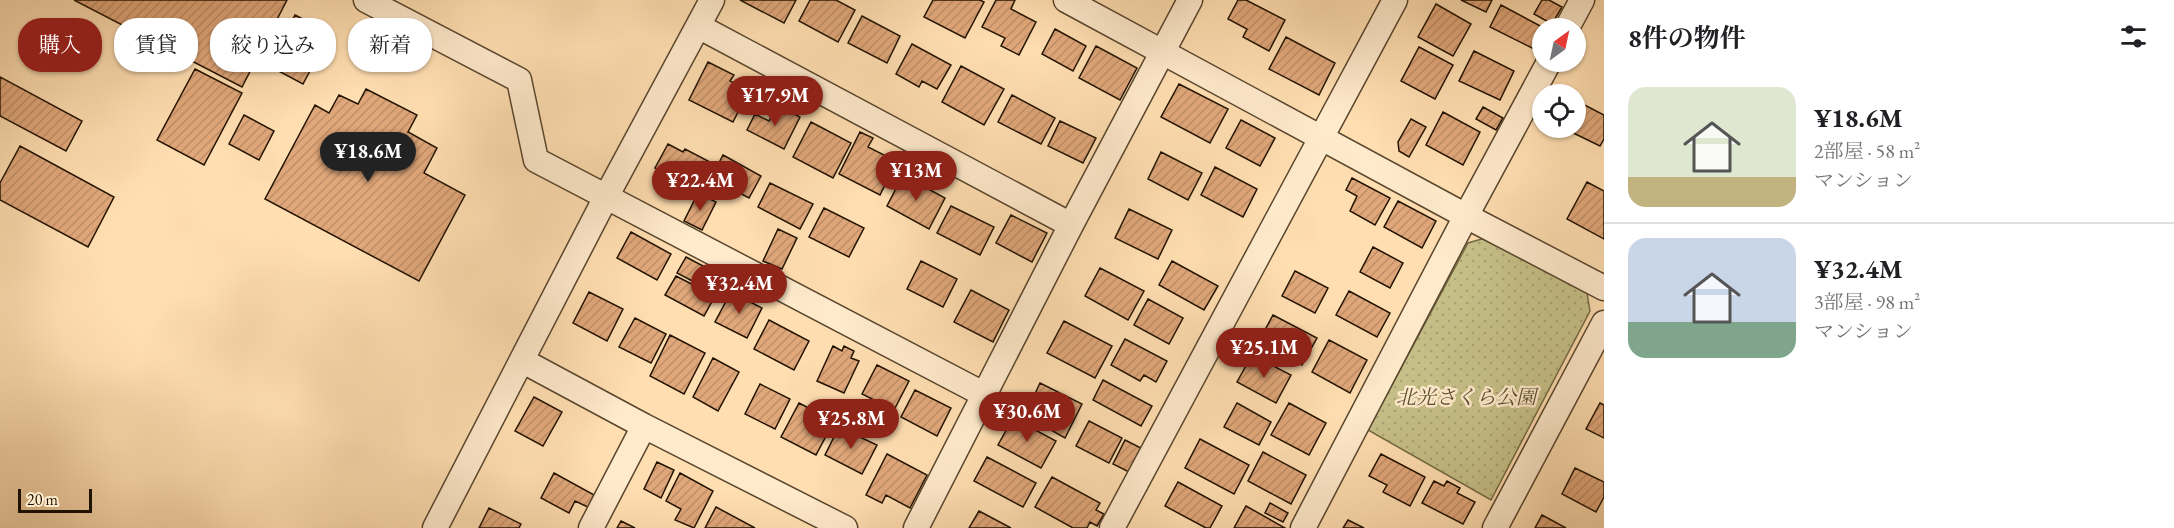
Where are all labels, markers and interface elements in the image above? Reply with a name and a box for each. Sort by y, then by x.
chip: 購入 [18,18,102,72]
chip: 賃貸 [114,18,198,72]
chip: 絞り込み [210,18,336,72]
chip: 新着 [348,18,432,72]
north arrow [1532,18,1586,72]
map controls [1532,18,1586,138]
icon: filters [2117,20,2150,53]
text: 8件の物件 [1628,21,1746,55]
pin: ¥17.9M [726,76,824,127]
text: ¥17.9M [741,82,809,108]
button: locate [1532,84,1586,138]
text: ¥18.6M [1814,101,1903,135]
icon: home [1676,111,1748,183]
pin: ¥18.6M [319,132,417,183]
text: ¥18.6M [334,138,402,164]
text: 2部屋 · 58 m² [1814,138,1920,164]
pin: ¥13M [880,151,952,202]
text: ¥13M [890,157,942,183]
pin: ¥22.4M [651,161,749,212]
text: ¥22.4M [666,167,734,193]
text: マンション [1814,167,1913,193]
text: ¥32.4M [1814,252,1903,286]
icon: home [1676,262,1748,334]
pin: ¥32.4M [690,264,788,315]
text: ¥32.4M [705,270,773,296]
text: 3部屋 · 98 m² [1814,289,1920,315]
text: マンション [1814,318,1913,344]
pin: ¥25.1M [1215,328,1313,379]
text: ¥25.1M [1230,334,1298,360]
park label: 北光さくら公園 [1396,384,1539,410]
pin: ¥30.6M [978,392,1076,443]
text: ¥30.6M [993,398,1061,424]
pin: ¥25.8M [802,399,900,450]
text: ¥25.8M [817,405,885,431]
scale bar [18,486,92,514]
text: 20 m [27,489,58,510]

